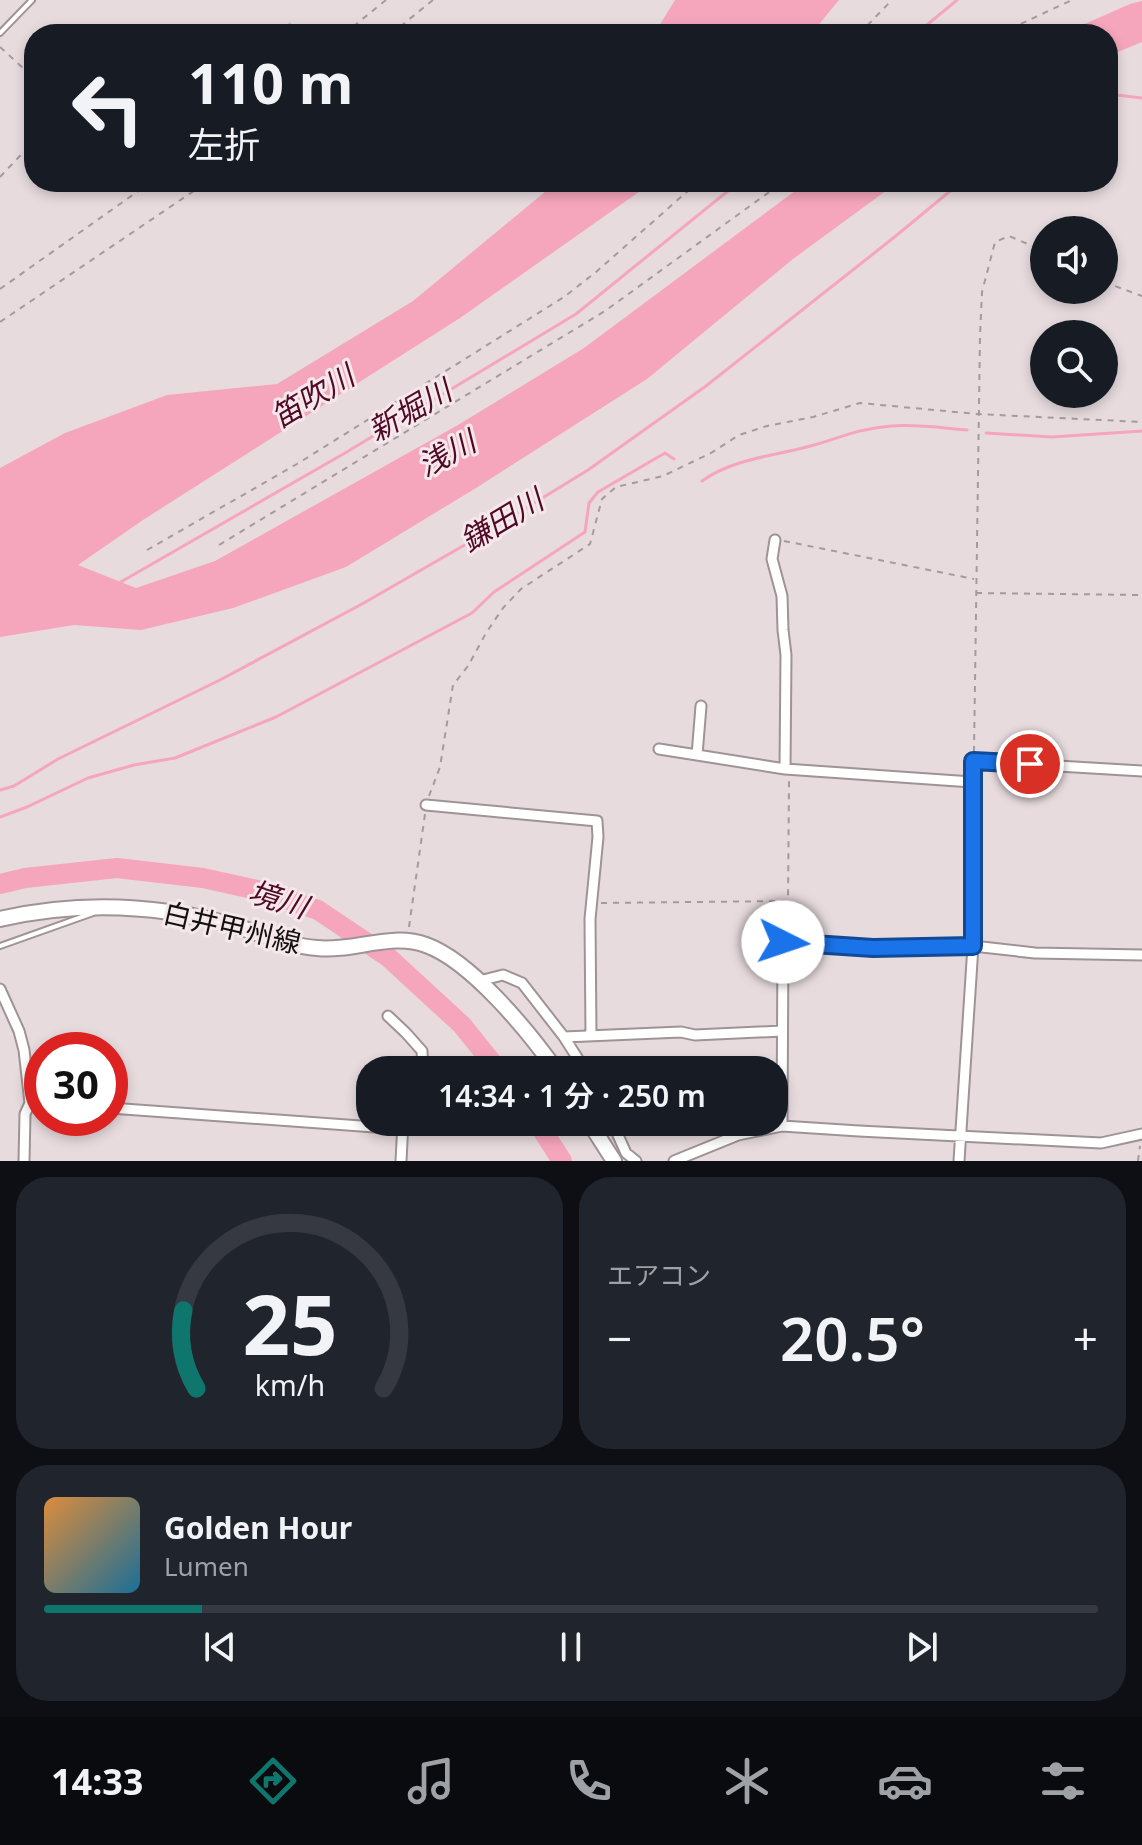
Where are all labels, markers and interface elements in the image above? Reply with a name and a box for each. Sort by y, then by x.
text: 110 m [188,44,353,120]
icon: left [56,56,160,160]
text: 左折 [188,120,260,169]
map controls [1030,216,1118,408]
button: sound [1030,216,1118,304]
button: search [1030,320,1118,408]
water label: 笛吹川 [263,353,364,436]
water label: 新堀川 [360,368,461,450]
water label: 浅川 [410,419,485,485]
water label: 鎌田川 [452,477,553,560]
pin [996,730,1064,798]
icon: arrive [1008,742,1052,786]
water label: 境川 [244,870,316,928]
street label: 白井甲州線 [160,893,305,961]
position arrow [741,900,825,984]
speed limit sign: 30 [24,1032,128,1136]
text: 14:34 · 1 分 · 250 m [438,1075,706,1116]
text: エアコン [607,1257,711,1293]
text: 25 [242,1266,337,1379]
text: 20.5° [780,1297,925,1379]
text: − [607,1308,632,1368]
text: + [1073,1308,1098,1368]
text: km/h [254,1365,325,1404]
text: Golden Hour [164,1507,352,1548]
text: Lumen [164,1548,249,1584]
icon: previous [198,1625,242,1669]
icon: pause [549,1625,593,1669]
icon: next [900,1625,944,1669]
icon: directions [245,1753,301,1809]
icon: music [403,1753,459,1809]
icon: phone [561,1753,617,1809]
icon: climate [719,1753,775,1809]
icon: car [877,1753,933,1809]
icon: filters [1035,1753,1091,1809]
text: 14:33 [51,1757,143,1806]

